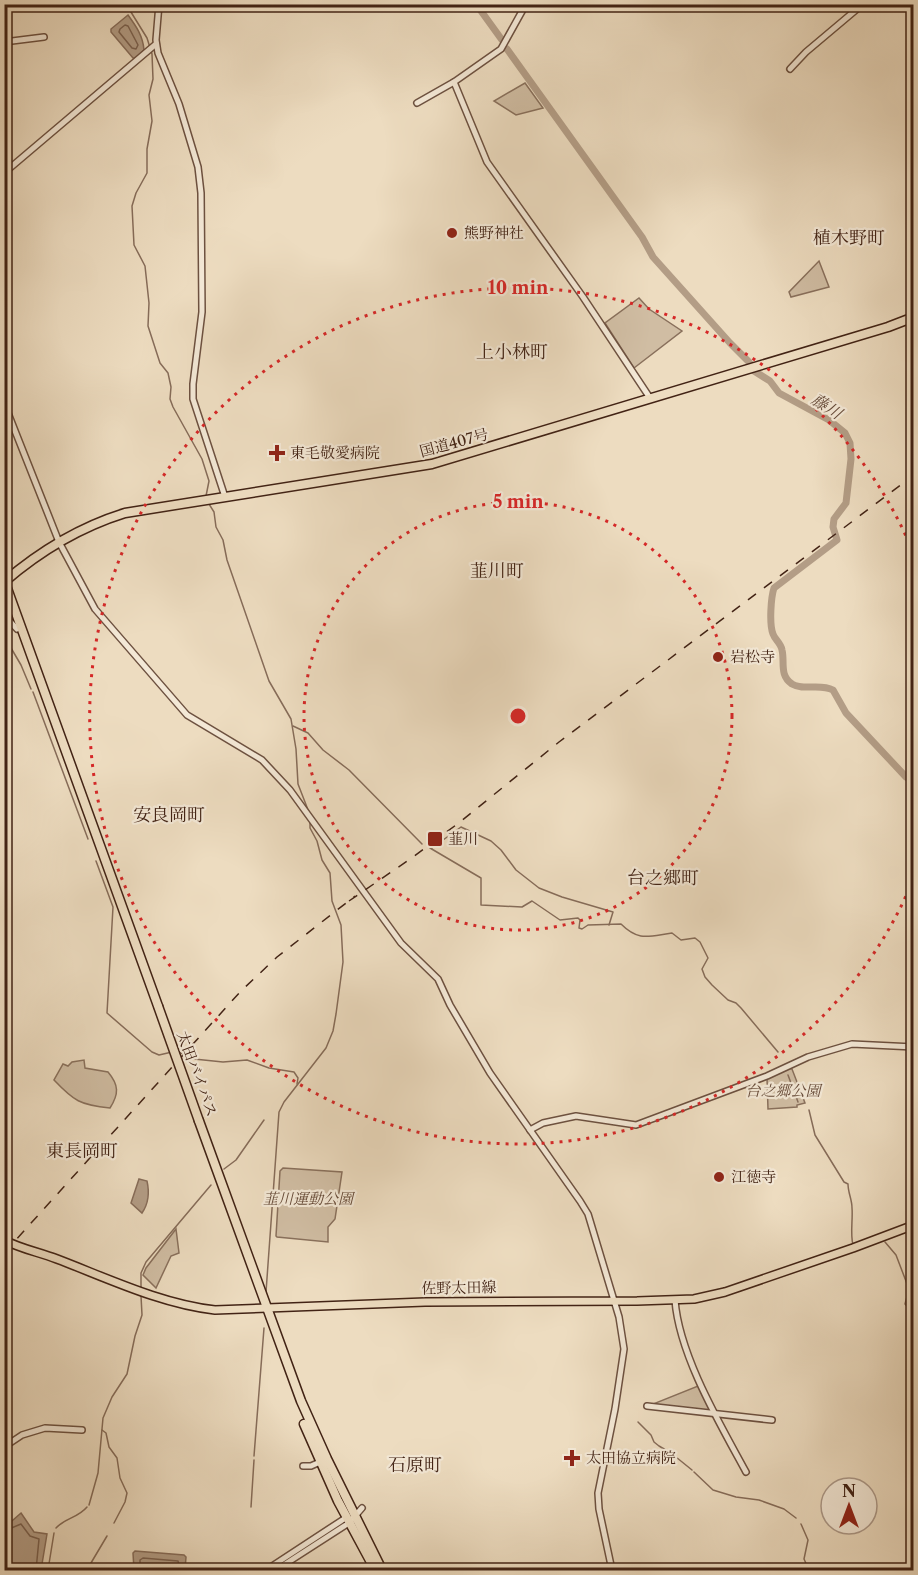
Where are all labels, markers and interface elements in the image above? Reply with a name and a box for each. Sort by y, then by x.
place label: 熊野神社 [464,223,524,242]
marker: 熊野神社 [445,226,459,240]
district label: 植木野町 [813,227,885,249]
text: 10 min [488,277,549,299]
district label: 上小林町 [476,341,548,363]
water label: 藤川 [808,389,848,424]
street label: 国道407号 [417,424,490,461]
place label: 東毛敬愛病院 [290,443,380,462]
marker: 東毛敬愛病院 [268,444,286,462]
text: 5 min [492,491,544,513]
district label: 韮川町 [470,560,524,582]
place label: 岩松寺 [730,647,775,666]
marker: 岩松寺 [711,650,725,664]
centre of rings [508,706,528,726]
district label: 安良岡町 [133,804,205,826]
place label: 韮川 [448,829,478,848]
marker: 韮川 [426,830,444,848]
district label: 台之郷町 [627,867,699,889]
street label: 太田バイパス [173,1028,222,1119]
park label: 台之郷公園 [745,1081,823,1100]
district label: 東長岡町 [46,1140,118,1162]
place label: 江徳寺 [731,1167,776,1186]
marker: 江徳寺 [712,1170,726,1184]
park label: 韮川運動公園 [263,1189,356,1208]
street label: 佐野太田線 [421,1277,497,1298]
place label: 太田協立病院 [586,1448,676,1467]
marker: 太田協立病院 [563,1449,581,1467]
district label: 石原町 [388,1454,442,1476]
north arrow [819,1476,879,1536]
text: N [842,1481,856,1501]

